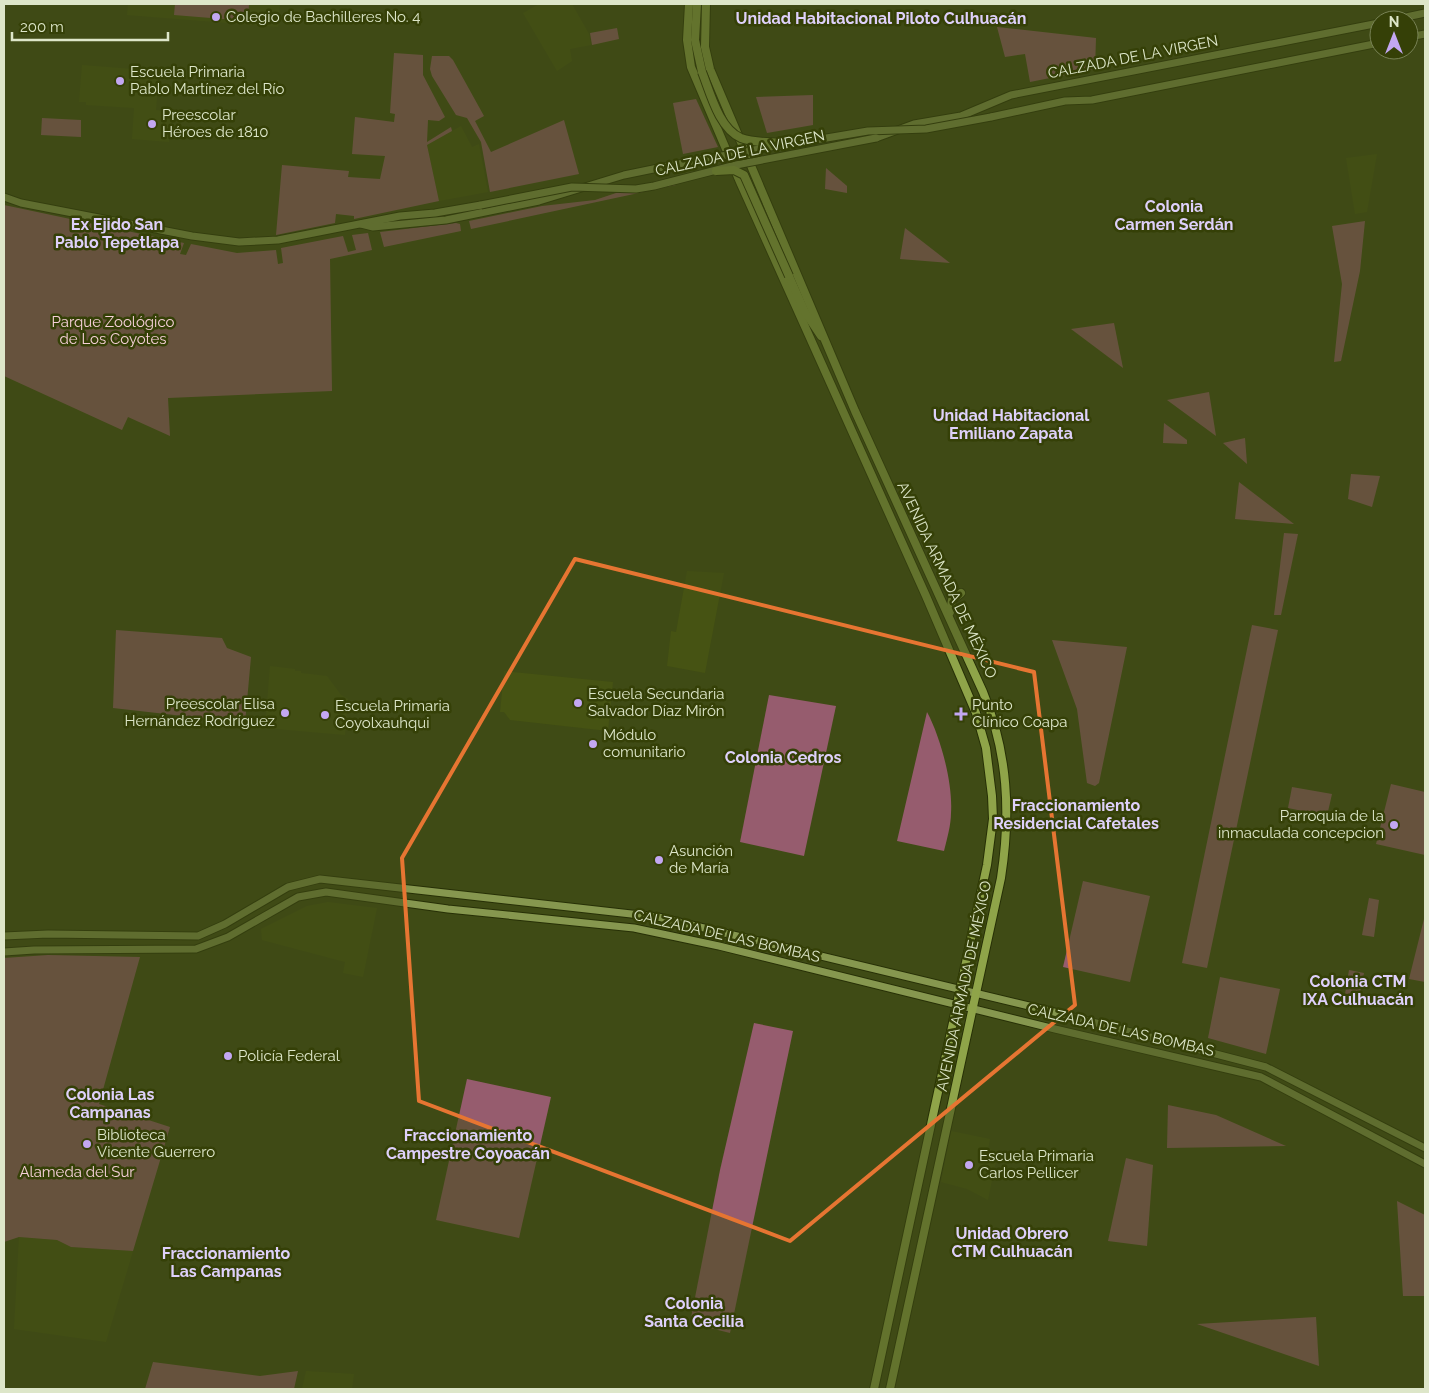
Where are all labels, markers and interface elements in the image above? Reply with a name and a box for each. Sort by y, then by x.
place label: Colegio de Bachilleres No. 4 [226,8,421,26]
district label: Unidad Habitacional Piloto Culhuacán [736,9,1026,28]
scale bar [12,10,169,42]
north arrow [1369,10,1419,60]
marker: Colegio de Bachilleres No. 4 [210,11,222,23]
text: N [1389,14,1399,30]
text: 200 m [20,18,64,36]
street label: CALZADA DE LA VIRGEN [1046,32,1220,82]
place label: Escuela Primaria Pablo Martínez del Río [130,63,285,98]
marker: Escuela Primaria Pablo Martínez del Río [114,75,126,87]
place label: Preescolar Héroes de 1810 [162,106,268,141]
marker: Preescolar Héroes de 1810 [146,118,158,130]
street label: CALZADA DE LA VIRGEN [654,126,826,180]
district label: Colonia Carmen Serdán [1114,197,1234,234]
district label: Ex Ejido San Pablo Tepetlapa [55,215,179,252]
park label: Parque Zoológico de Los Coyotes [52,313,175,348]
district label: Unidad Habitacional Emiliano Zapata [933,406,1090,443]
street label: AVENIDA ARMADA DE MÉXICO [893,479,1001,681]
place label: Escuela Secundaria Salvador Díaz Mirón [588,685,725,720]
place label: Preescolar Elisa Hernández Rodríguez [124,695,275,730]
place label: Punto Clínico Coapa [972,696,1067,731]
place label: Escuela Primaria Coyolxauhqui [335,697,450,732]
marker: Escuela Secundaria Salvador Díaz Mirón [572,697,584,709]
marker: Preescolar Elisa Hernández Rodríguez [279,707,291,719]
marker: Punto Clínico Coapa [954,707,968,721]
marker: Escuela Primaria Coyolxauhqui [319,709,331,721]
place label: Módulo comunitario [603,726,686,761]
marker: Módulo comunitario [587,738,599,750]
district label: Colonia Cedros [725,748,841,767]
district label: Fraccionamiento Residencial Cafetales [993,796,1159,833]
place label: Parroquia de la inmaculada concepcion [1218,807,1384,842]
marker: Parroquia de la inmaculada concepcion [1388,819,1400,831]
place label: Asunción de María [669,842,733,877]
marker: Asunción de María [653,854,665,866]
street label: AVENIDA ARMADA DE MÉXICO [933,879,995,1093]
street label: CALZADA DE LAS BOMBAS [632,906,822,966]
district label: Colonia CTM IXA Culhuacán [1302,972,1414,1009]
street label: CALZADA DE LAS BOMBAS [1026,1000,1216,1060]
place label: Policía Federal [238,1047,341,1065]
marker: Policía Federal [222,1050,234,1062]
district label: Colonia Las Campanas [66,1085,154,1122]
place label: Biblioteca Vicente Guerrero [97,1126,215,1161]
district label: Fraccionamiento Campestre Coyoacán [386,1126,550,1163]
marker: Biblioteca Vicente Guerrero [81,1138,93,1150]
place label: Escuela Primaria Carlos Pellicer [979,1147,1094,1182]
marker: Escuela Primaria Carlos Pellicer [963,1159,975,1171]
park label: Alameda del Sur [19,1163,135,1181]
district label: Unidad Obrero CTM Culhuacán [951,1224,1073,1261]
district label: Fraccionamiento Las Campanas [162,1244,291,1281]
district label: Colonia Santa Cecilia [644,1294,744,1331]

